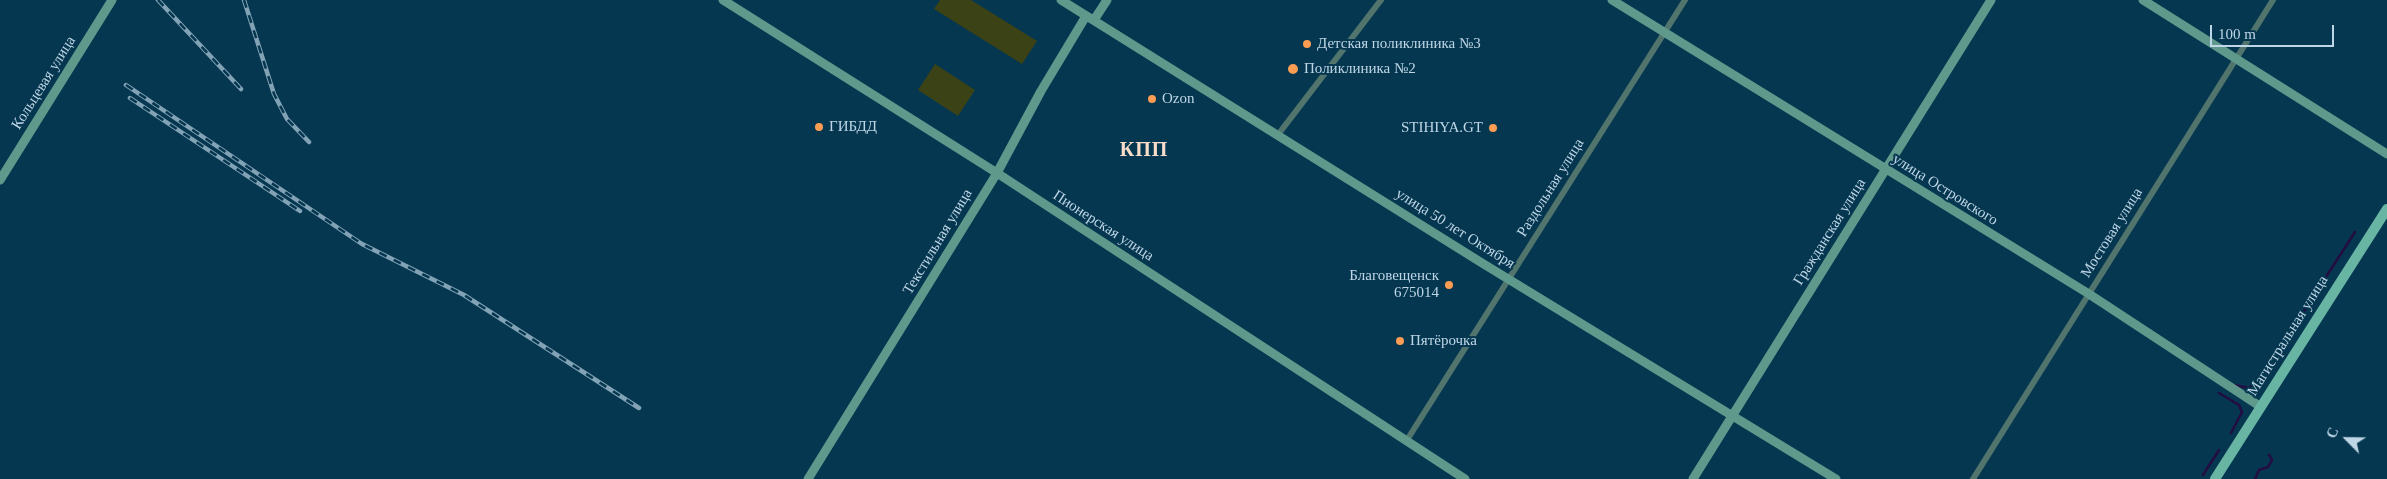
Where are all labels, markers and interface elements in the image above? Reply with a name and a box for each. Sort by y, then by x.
scale bar [2212,15,2336,47]
text: 100 m [2218,26,2256,42]
street label: Кольцевая улица [8,33,80,133]
place label: Детская поликлиника №3 [1317,35,1481,53]
marker: Детская поликлиника №3 [1301,38,1313,50]
place label: Поликлиника №2 [1304,60,1416,78]
marker: Поликлиника №2 [1286,62,1300,76]
place label: Ozon [1162,90,1194,108]
marker: Ozon [1146,93,1158,105]
place label: ГИБДД [829,118,877,136]
place label: STIHIYA.GT [1401,119,1483,137]
marker: ГИБДД [813,121,825,133]
marker: STIHIYA.GT [1487,122,1499,134]
street label: Раздольная улица [1514,136,1588,240]
district label: КПП [1119,139,1169,163]
street label: улица Островского [1889,150,2001,230]
street label: Гражданская улица [1790,175,1870,289]
street label: улица 50 лет Октября [1392,185,1518,273]
street label: Мостовая улица [2077,185,2147,281]
street label: Текстильная улица [899,186,977,298]
street label: Пионерская улица [1049,187,1157,265]
place label: Благовещенск 675014 [1349,267,1439,302]
street label: Магистральная улица [2244,272,2332,400]
marker: Благовещенск 675014 [1443,279,1455,291]
place label: Пятёрочка [1410,332,1477,350]
marker: Пятёрочка [1394,335,1406,347]
north arrow [2322,414,2372,464]
text: С [2324,425,2342,441]

